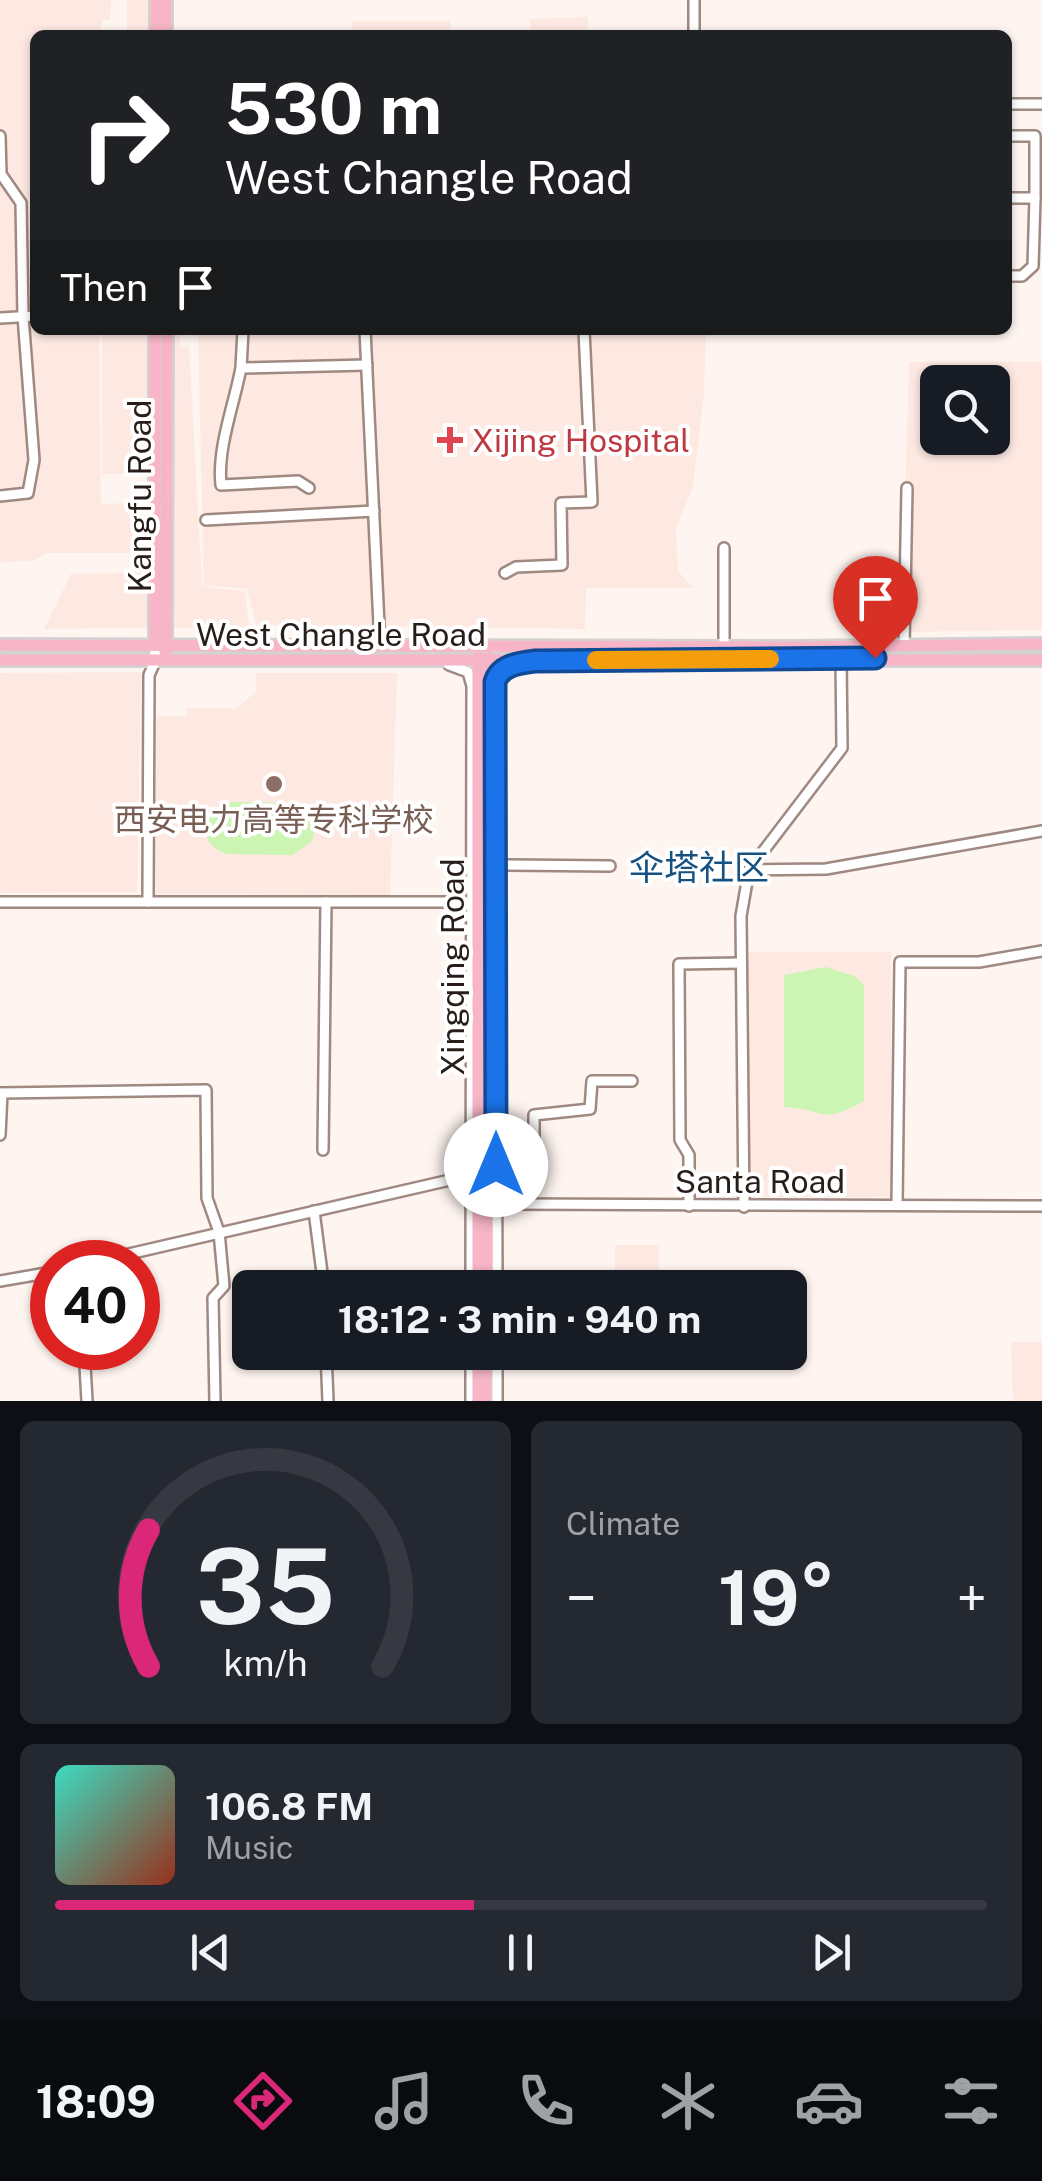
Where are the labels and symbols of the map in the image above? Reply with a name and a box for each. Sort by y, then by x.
street label: Kangfu Road [121,400,158,592]
place label: Xijing Hospital [472,422,690,459]
marker: Xijing Hospital [437,427,463,453]
pin [833,556,918,659]
street label: West Changle Road [196,616,486,653]
marker: 西安电力高等专科学校 [263,773,285,795]
place label: 西安电力高等专科学校 [114,801,434,838]
district label: 伞塔社区 [629,847,769,888]
street label: Xingqing Road [434,858,471,1076]
position arrow [444,1113,548,1217]
street label: Santa Road [675,1163,845,1200]
speed limit sign: 40 [30,1240,160,1370]

